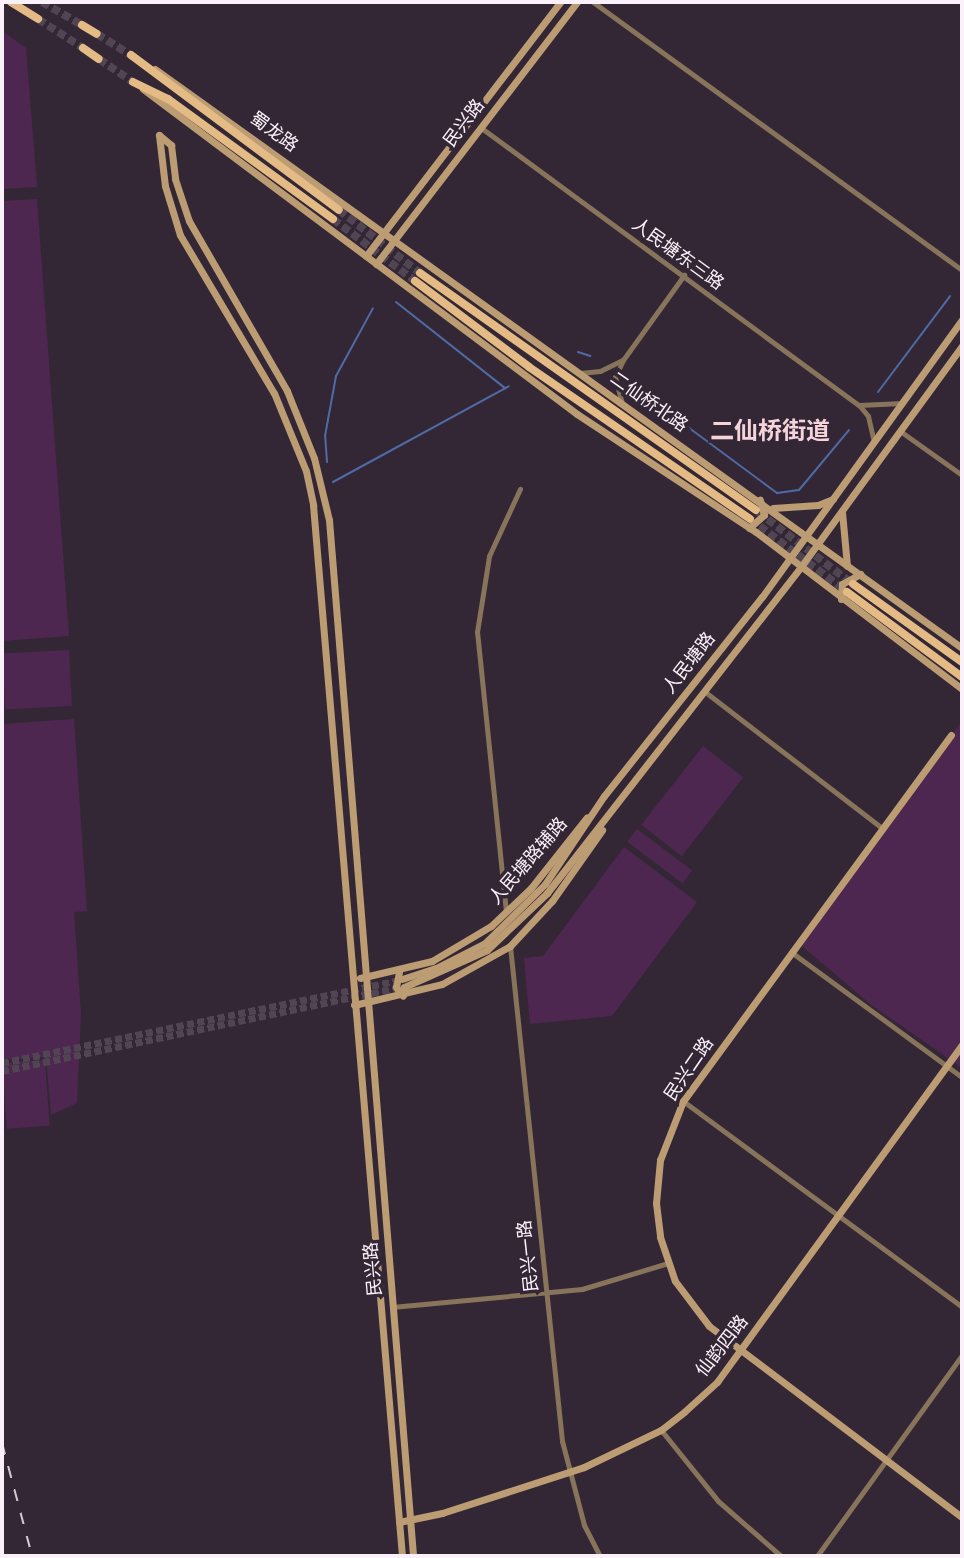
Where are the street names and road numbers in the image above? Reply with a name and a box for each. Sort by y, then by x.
street label: 民兴路 [439,95,489,151]
street label: 蜀龙路 [246,107,302,157]
street label: 人民塘东三路 [628,214,728,294]
street label: 二仙桥北路 [606,367,692,437]
street label: 人民塘路 [658,628,720,698]
street label: 人民塘路辅路 [484,813,572,909]
street label: 民兴二路 [660,1033,718,1105]
street label: 民兴一路 [513,1219,543,1293]
street label: 民兴路 [360,1241,386,1297]
street label: 仙韵四路 [691,1311,753,1381]

